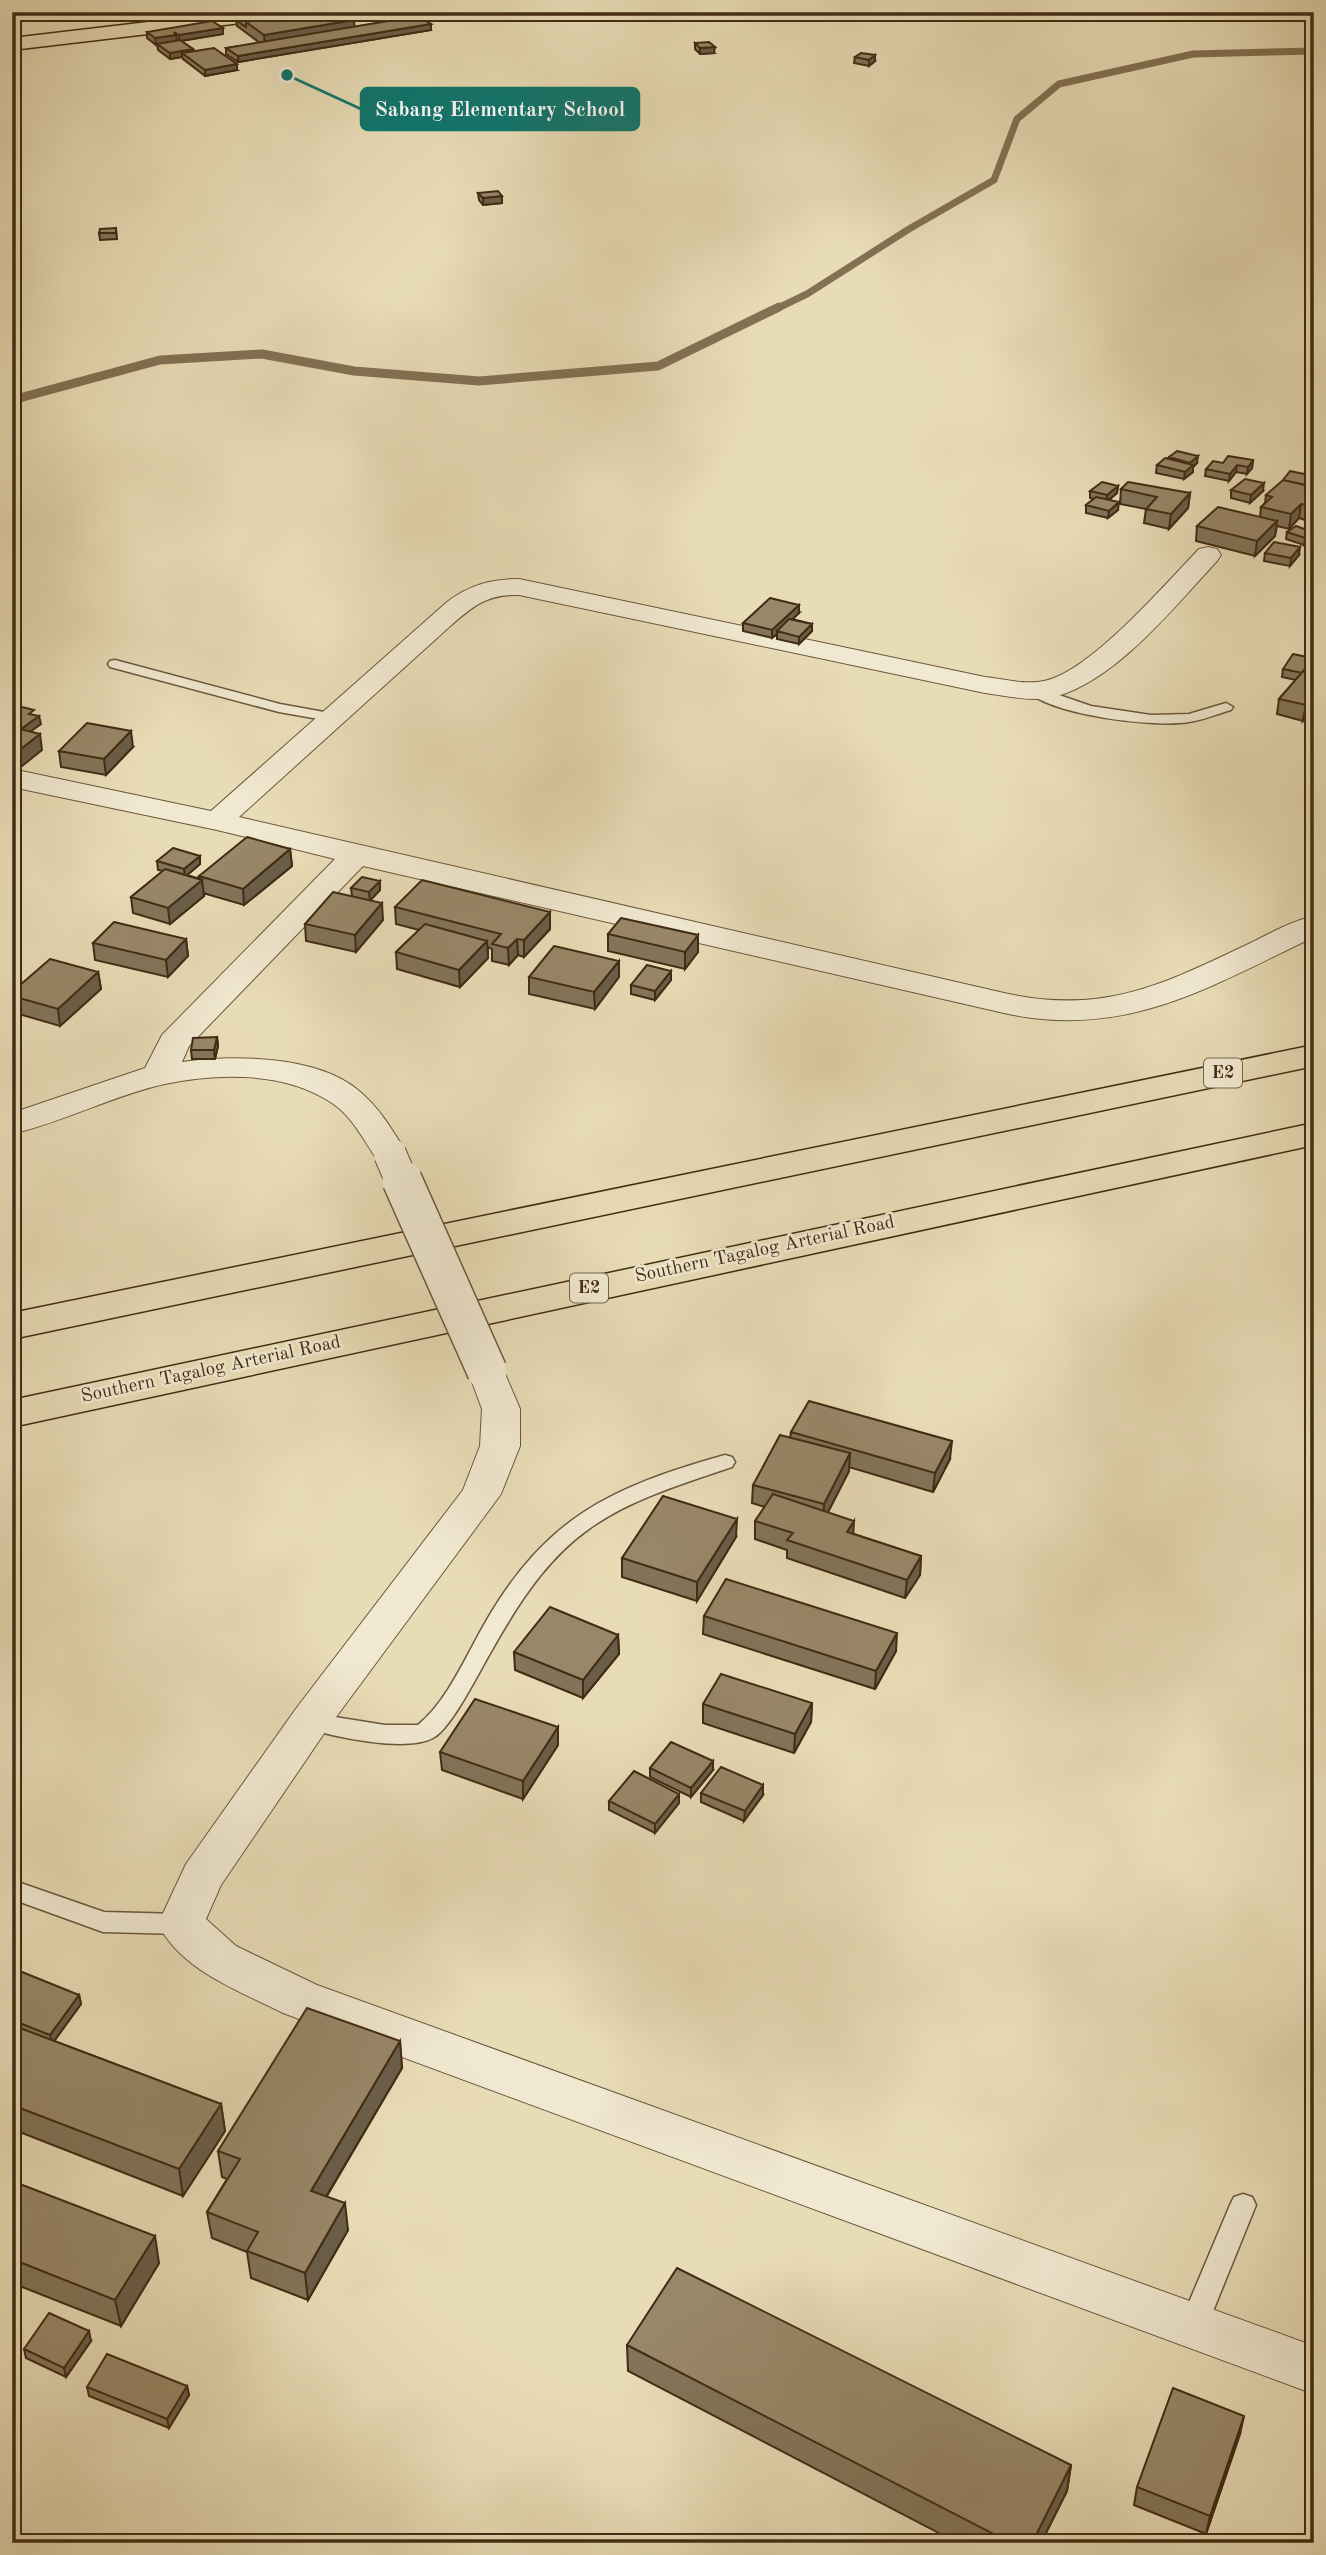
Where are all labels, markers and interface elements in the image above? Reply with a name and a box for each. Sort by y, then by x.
callout: Sabang Elementary School [361,88,639,130]
text: Sabang Elementary School [375,100,625,121]
road number: E2 [1204,1058,1242,1088]
street label: Southern Tagalog Arterial Road [633,1213,897,1287]
road number: E2 [570,1274,608,1302]
street label: Southern Tagalog Arterial Road [79,1333,343,1407]

